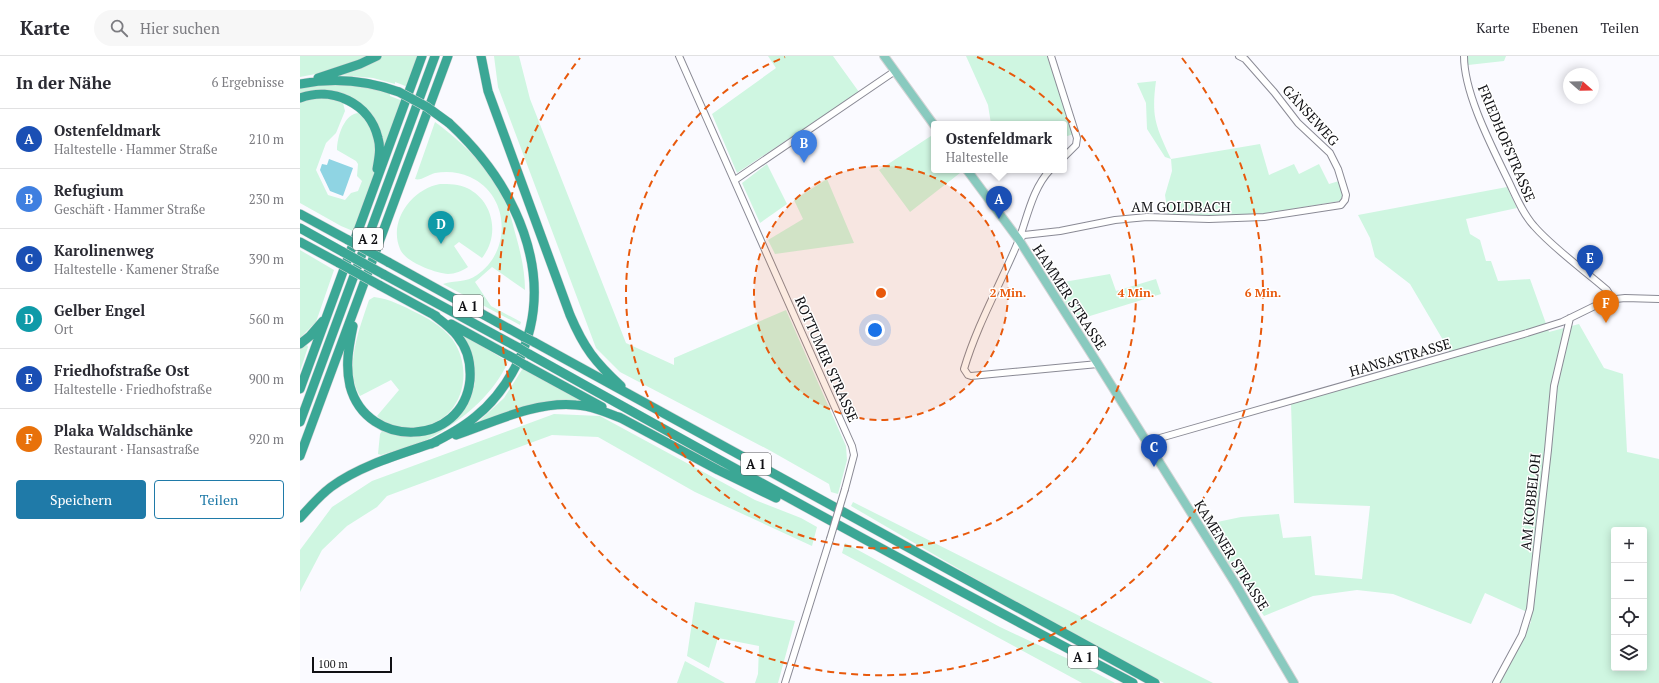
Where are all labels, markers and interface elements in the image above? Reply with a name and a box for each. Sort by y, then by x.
search box [94,10,374,46]
text: Karte [20,15,70,40]
icon: search [108,17,130,39]
text: Hier suchen [140,18,220,38]
text: Karte [1476,18,1510,37]
text: Ebenen [1532,18,1578,37]
text: Teilen [1600,18,1639,37]
north arrow [1563,68,1599,104]
text: In der Nähe [16,71,111,94]
text: 6 Ergebnisse [211,73,284,91]
street label: GÄNSEWEG [1279,80,1344,150]
street label: FRIEDHOFSTRASSE [1474,82,1540,204]
text: Ostenfeldmark [54,120,161,140]
popup [931,121,1067,173]
text: Ostenfeldmark [946,128,1052,148]
text: A [24,130,34,148]
text: 210 m [249,130,284,148]
pin: B [791,130,817,163]
text: Haltestelle · Hammer Straße [54,140,217,158]
text: Haltestelle [946,148,1008,166]
text: Refugium [54,180,124,200]
pin: A [986,186,1012,219]
text: B [25,190,33,208]
text: 230 m [249,190,284,208]
street label: AM GOLDBACH [1131,197,1231,216]
text: Geschäft · Hammer Straße [54,200,205,218]
pin: D [428,211,454,244]
road number: A 2 [353,228,383,250]
text: Karolinenweg [54,240,154,260]
street label: HAMMER STRASSE [1029,241,1111,353]
pin: E [1577,245,1603,278]
text: C [25,250,33,268]
text: 390 m [249,250,284,268]
text: Haltestelle · Kamener Straße [54,260,219,278]
text: 2 Min. [990,285,1026,300]
text: 4 Min. [1118,285,1154,300]
text: 6 Min. [1245,285,1281,300]
centre of rings [874,286,888,300]
pin: F [1593,290,1619,323]
street label: ROTTUMER STRASSE [791,293,863,425]
road number: A 1 [453,295,483,317]
text: Gelber Engel [54,300,145,320]
text: D [24,310,34,328]
text: 560 m [249,310,284,328]
text: Ort [54,320,73,338]
your location [865,320,885,340]
street label: HANSASTRASSE [1347,333,1453,381]
text: Friedhofstraße Ost [54,360,189,380]
text: E [25,370,33,388]
text: 900 m [249,370,284,388]
text: Haltestelle · Friedhofstraße [54,380,212,398]
text: Plaka Waldschänke [54,420,193,440]
text: F [25,430,33,448]
text: 920 m [249,430,284,448]
pin: C [1141,434,1167,467]
text: Restaurant · Hansastraße [54,440,199,458]
road number: A 1 [741,453,771,475]
street label: AM KOBBELOH [1515,453,1545,551]
button: Speichern [16,480,146,519]
button: Teilen [154,480,284,519]
street label: KAMENER STRASSE [1190,496,1274,614]
map controls [1611,527,1647,671]
button: + [1611,527,1647,563]
button: − [1611,563,1647,599]
button: locate [1611,599,1647,635]
button: layers [1611,635,1647,671]
road number: A 1 [1068,646,1098,668]
scale bar [312,655,392,674]
text: 100 m [318,657,348,671]

